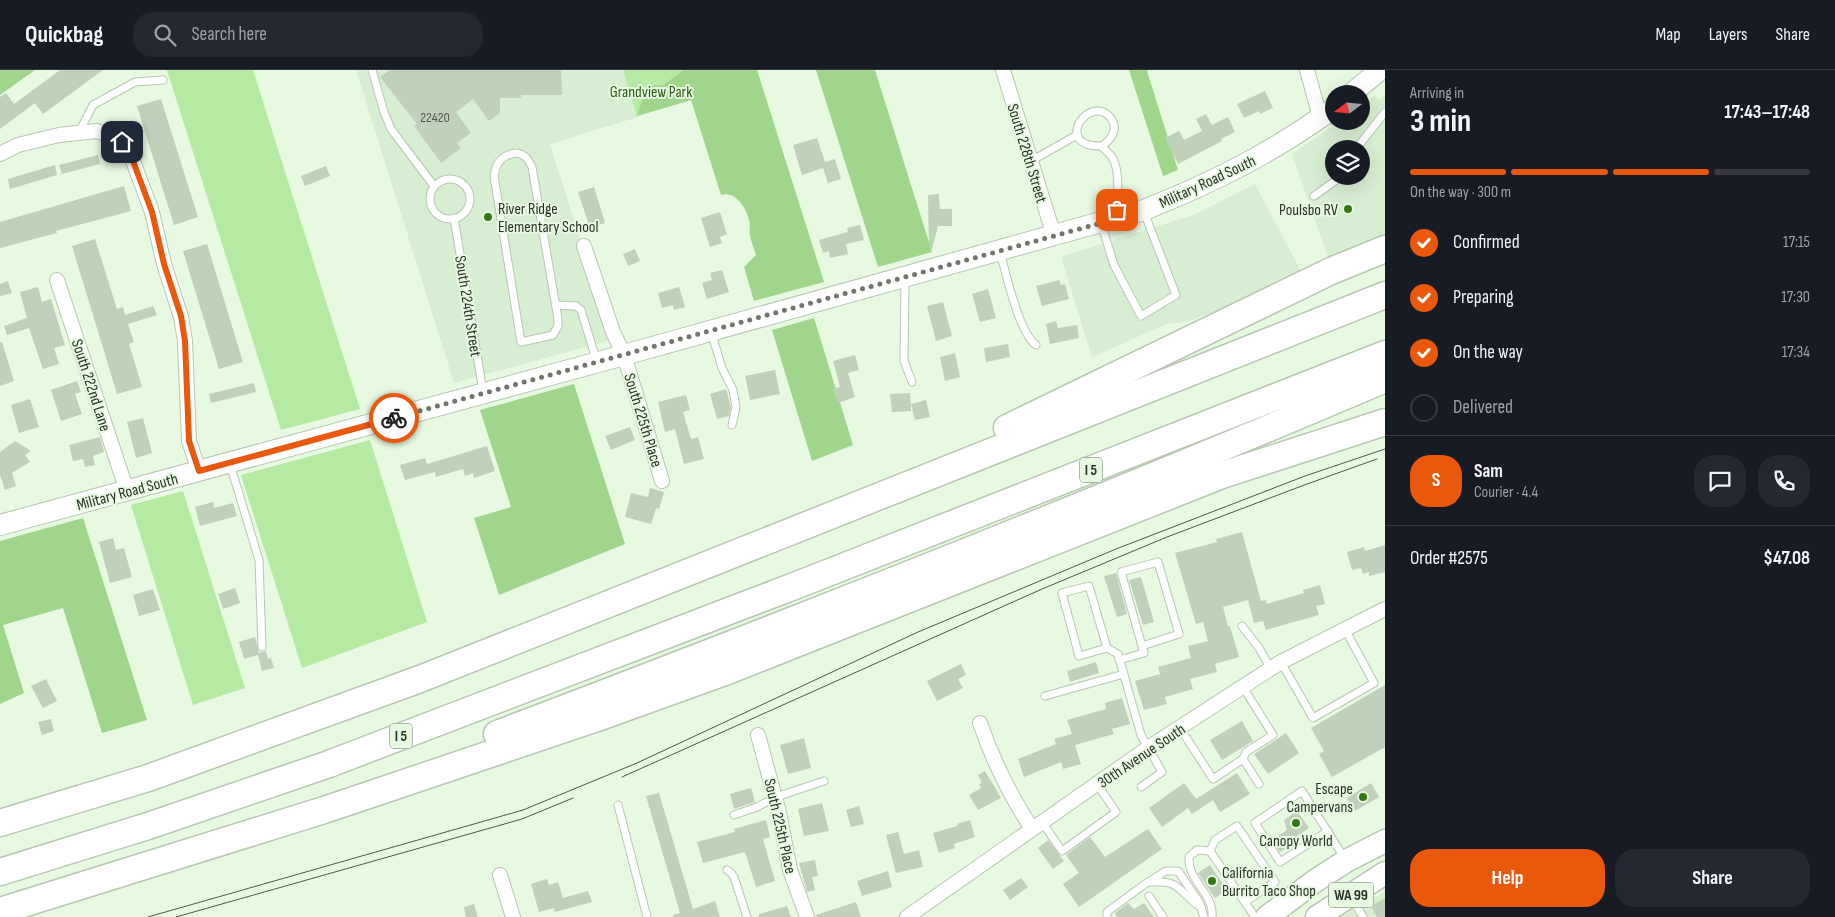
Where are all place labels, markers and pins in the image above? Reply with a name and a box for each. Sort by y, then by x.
pin [101,121,143,163]
pin [1096,189,1138,231]
place label: River Ridge Elementary School [498,200,598,237]
place label: Poulsbo RV [1279,201,1339,220]
marker: Poulsbo RV [1342,203,1354,215]
marker: River Ridge Elementary School [482,211,494,223]
place label: Escape Campervans [1287,780,1353,817]
marker: Escape Campervans [1357,791,1369,803]
marker: Canopy World [1290,817,1302,829]
place label: Canopy World [1259,832,1333,851]
place label: California Burrito Taco Shop [1222,864,1316,901]
marker: California Burrito Taco Shop [1206,875,1218,887]

